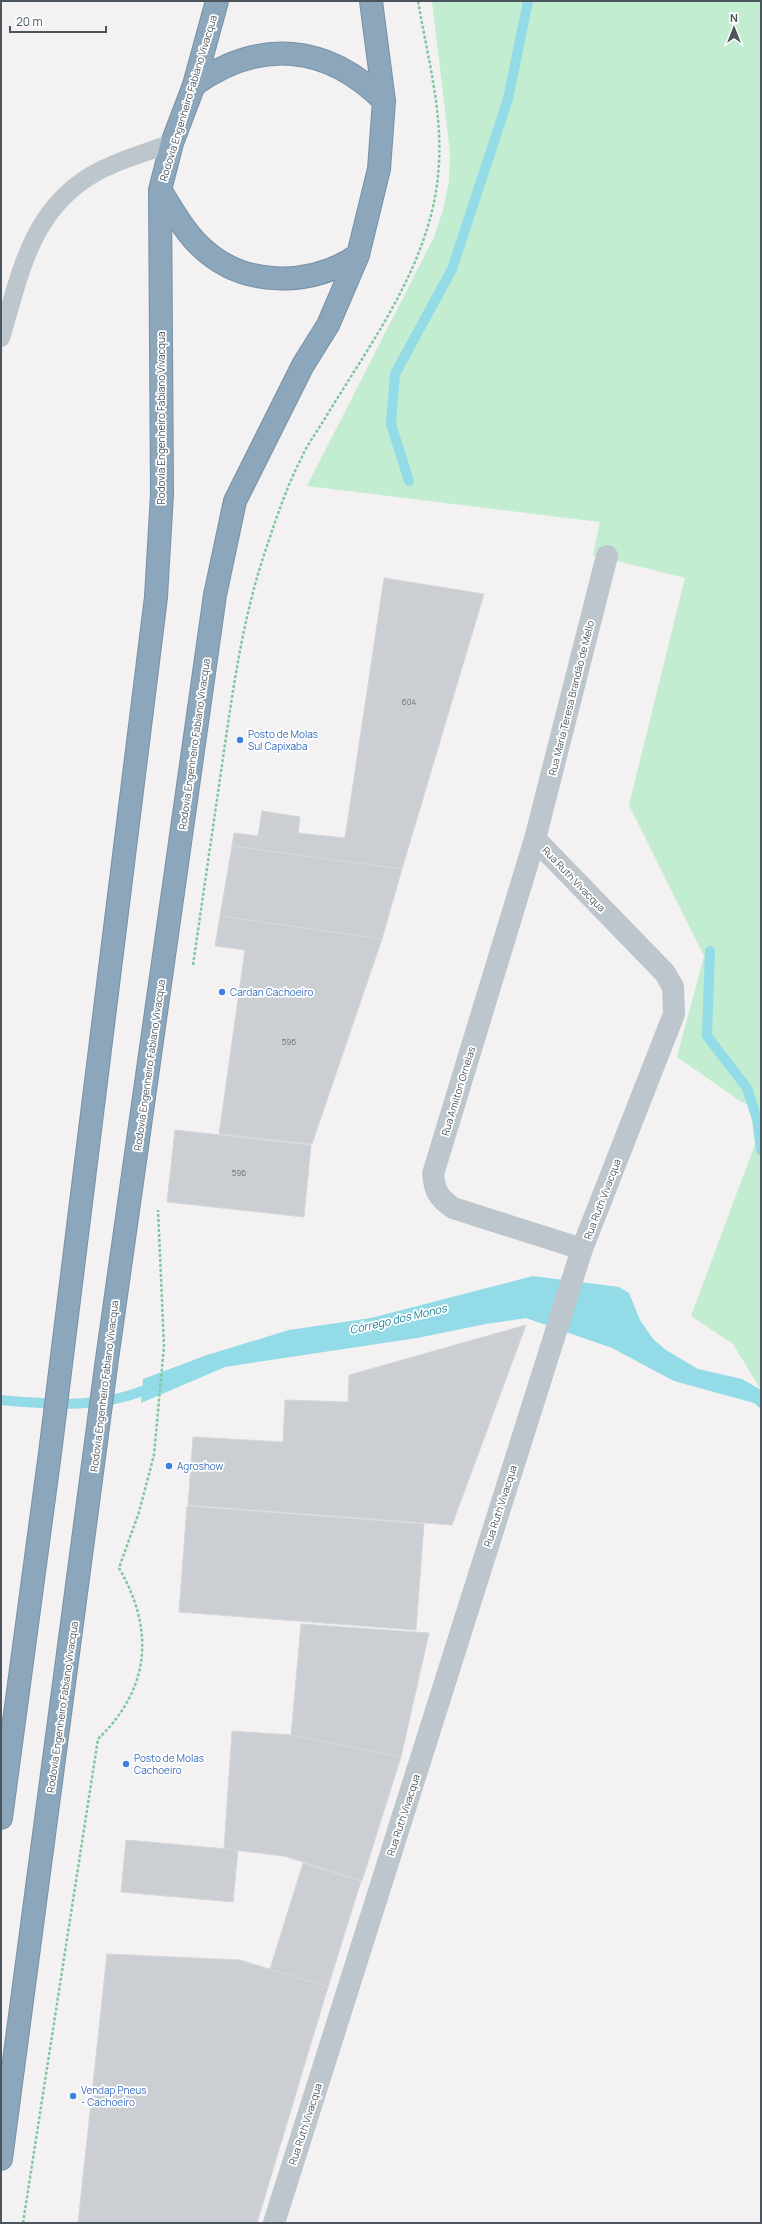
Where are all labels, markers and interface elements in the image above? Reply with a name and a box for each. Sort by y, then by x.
scale bar [10,8,106,34]
north arrow [714,8,754,48]
text: N [730,10,738,25]
text: 20 m [16,13,43,30]
street label: Rodovia Engenheiro Fabiano Vivacqua [156,13,220,183]
street label: Rodovia Engenheiro Fabiano Vivacqua [154,331,168,505]
street label: Rua Maria Teresa Brandão de Mello [545,619,597,777]
street label: Rodovia Engenheiro Fabiano Vivacqua [175,657,213,831]
house number: 604 [402,696,417,707]
place label: Posto de Molas Sul Capixaba [248,727,318,753]
marker: Posto de Molas Sul Capixaba [235,735,245,745]
street label: Rua Ruth Vivacqua [539,843,609,915]
street label: Rodovia Engenheiro Fabiano Vivacqua [130,978,168,1152]
place label: Cardan Cachoeiro [230,985,313,999]
marker: Cardan Cachoeiro [217,987,227,997]
house number: 596 [282,1036,296,1047]
street label: Rua Amilton Ornelas [438,1045,478,1137]
street label: Rua Ruth Vivacqua [580,1157,624,1241]
house number: 596 [232,1167,246,1178]
street label: Rodovia Engenheiro Fabiano Vivacqua [87,1299,121,1473]
water label: Córrego dos Monos [348,1300,449,1337]
place label: Agroshow [177,1459,224,1473]
marker: Agroshow [164,1461,174,1471]
street label: Rua Ruth Vivacqua [480,1463,520,1549]
street label: Rodovia Engenheiro Fabiano Vivacqua [43,1620,81,1794]
place label: Posto de Molas Cachoeiro [134,1751,204,1777]
marker: Posto de Molas Cachoeiro [121,1759,131,1769]
street label: Rua Ruth Vivacqua [383,1772,423,1858]
street label: Rua Ruth Vivacqua [285,2081,325,2167]
place label: Vendap Pneus - Cachoeiro [81,2083,146,2109]
marker: Vendap Pneus - Cachoeiro [68,2091,78,2101]

